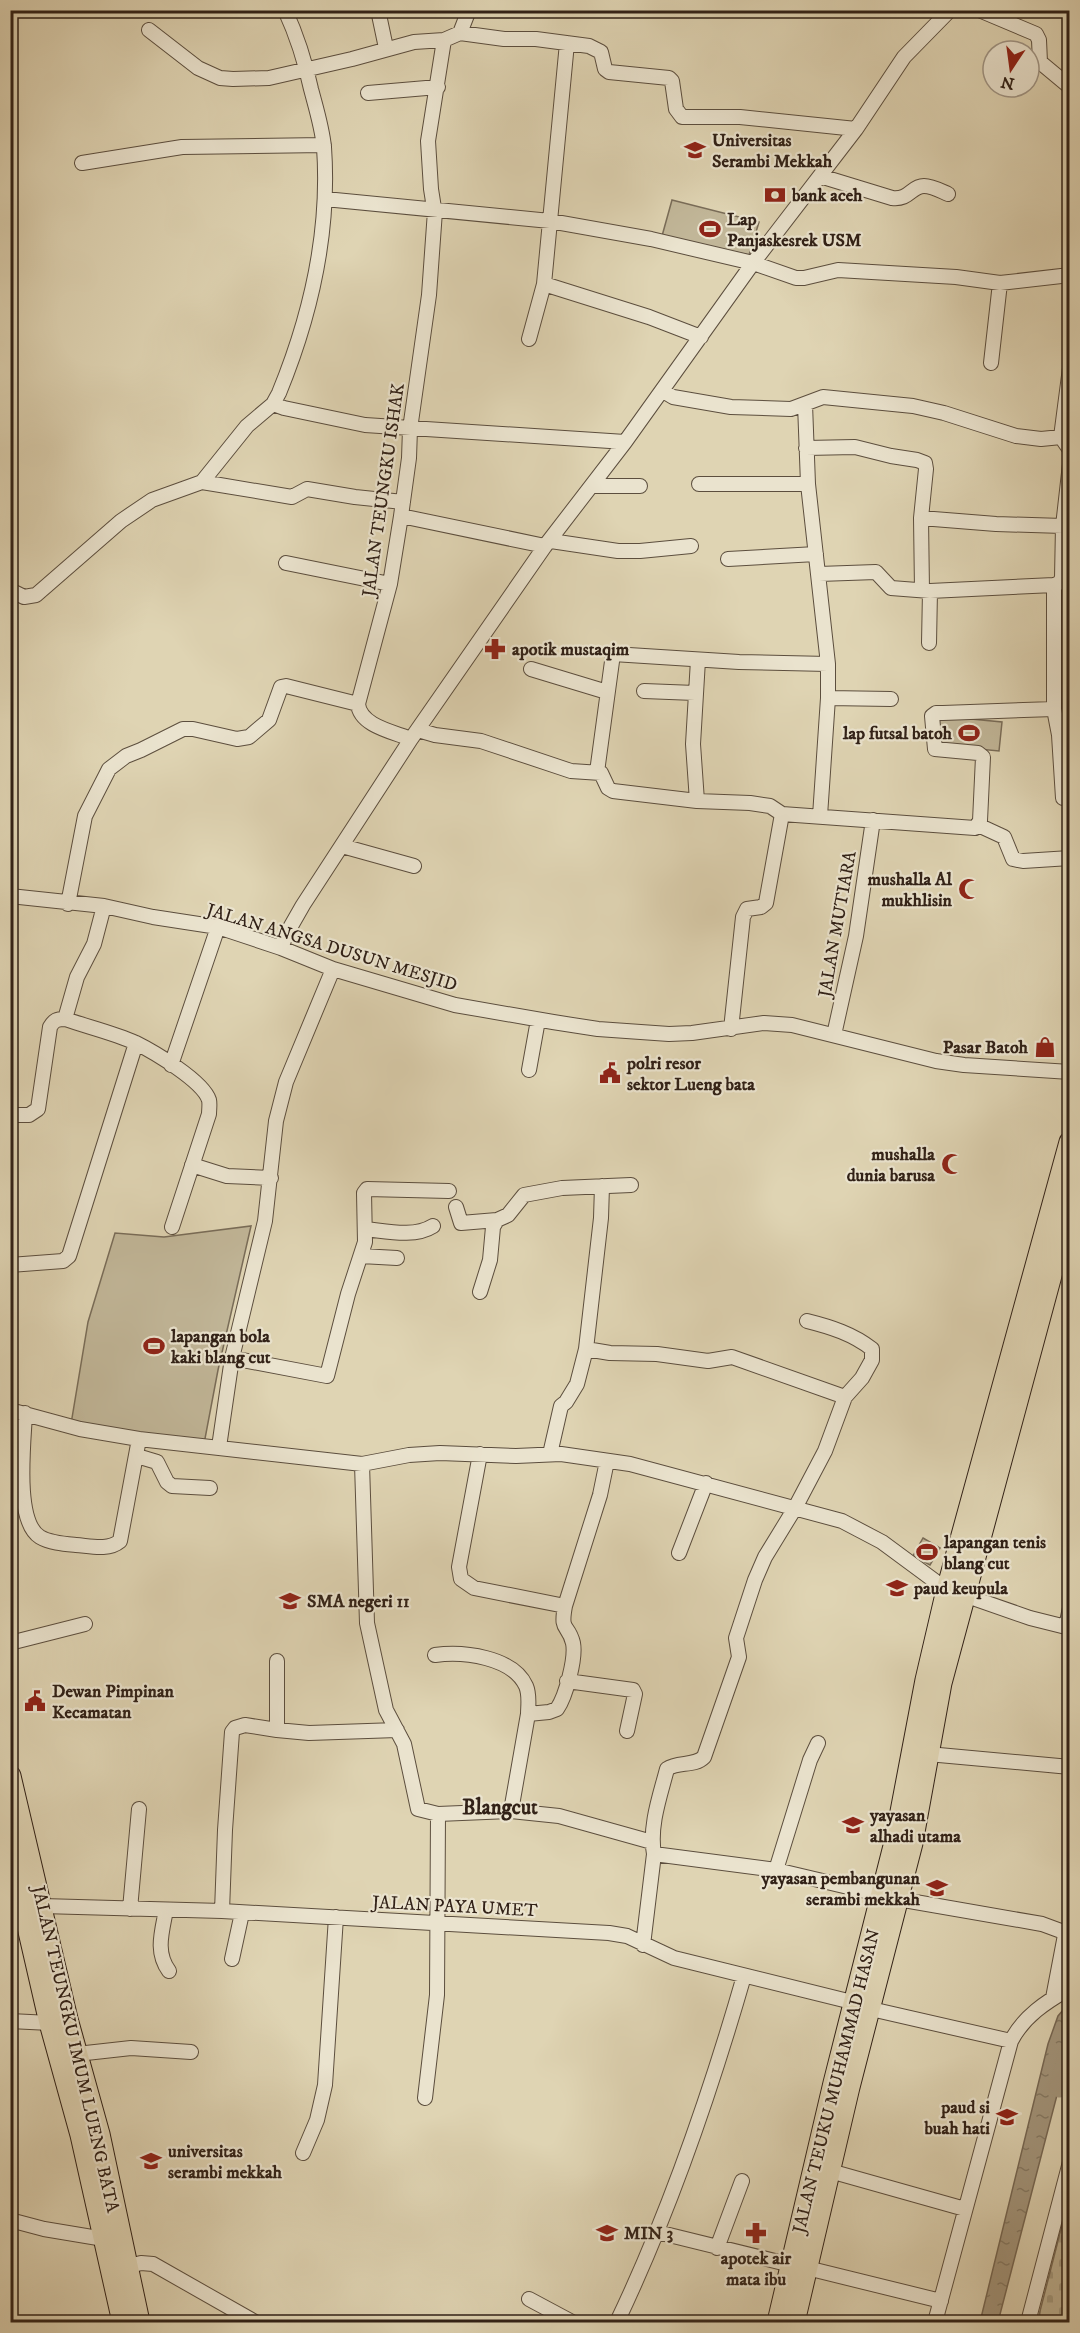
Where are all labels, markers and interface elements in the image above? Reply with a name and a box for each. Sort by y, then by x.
north arrow [981,39,1041,99]
text: N [999,71,1017,94]
place label: Universitas Serambi Mekkah [712,130,833,173]
school or university icon: Universitas Serambi Mekkah [683,138,707,162]
bank icon: bank aceh [763,183,787,207]
place label: bank aceh [791,185,863,207]
place label: Lap Panjaskesrek USM [727,209,862,252]
sports icon: Lap Panjaskesrek USM [698,217,722,241]
street label: JALAN TEUNGKU ISHAK [358,382,410,600]
pharmacy icon: apotik mustaqim [483,637,507,661]
place label: apotik mustaqim [512,639,630,661]
sports icon: lap futsal batoh [957,721,981,745]
place label: lap futsal batoh [842,723,953,745]
street label: JALAN MUTIARA [814,849,862,1001]
place label: mushalla Al mukhlisin [868,869,953,912]
mosque icon: mushalla Al mukhlisin [957,877,981,901]
street label: JALAN ANGSA DUSUN MESJID [202,899,460,997]
shop icon: Pasar Batoh [1033,1035,1057,1059]
place label: Pasar Batoh [943,1037,1029,1059]
place label: polri resor sektor Lueng bata [626,1053,755,1096]
public building icon: polri resor sektor Lueng bata [598,1061,622,1085]
place label: mushalla dunia barusa [847,1144,935,1187]
mosque icon: mushalla dunia barusa [940,1152,964,1176]
place label: lapangan bola kaki blang cut [170,1326,271,1369]
sports icon: lapangan bola kaki blang cut [142,1334,166,1358]
place label: lapangan tenis blang cut [943,1532,1046,1575]
sports icon: lapangan tenis blang cut [915,1540,939,1564]
school or university icon: paud keupula [885,1576,909,1600]
place label: paud keupula [913,1578,1008,1600]
school or university icon: SMA negeri 11 [278,1589,302,1613]
place label: SMA negeri 11 [307,1591,410,1613]
place label: Dewan Pimpinan Kecamatan [52,1681,175,1724]
public building icon: Dewan Pimpinan Kecamatan [23,1689,47,1713]
district label: Blangcut [462,1795,538,1821]
place label: yayasan alhadi utama [869,1805,961,1848]
school or university icon: yayasan alhadi utama [841,1813,865,1837]
place label: yayasan pembangunan serambi mekkah [760,1868,921,1911]
school or university icon: yayasan pembangunan serambi mekkah [925,1876,949,1900]
street label: JALAN TEUNGKU IMUM LUENG BATA [26,1882,124,2215]
street label: JALAN PAYA UMET [370,1892,539,1922]
street label: JALAN TEUKU MUHAMMAD HASAN [788,1927,886,2238]
place label: paud si buah hati [923,2097,990,2140]
school or university icon: paud si buah hati [995,2105,1019,2129]
place label: universitas serambi mekkah [168,2141,283,2184]
school or university icon: universitas serambi mekkah [139,2149,163,2173]
school or university icon: MIN 3 [595,2221,619,2245]
pharmacy icon: apotek air mata ibu [744,2221,768,2245]
place label: MIN 3 [624,2223,674,2245]
place label: apotek air mata ibu [721,2248,792,2291]

